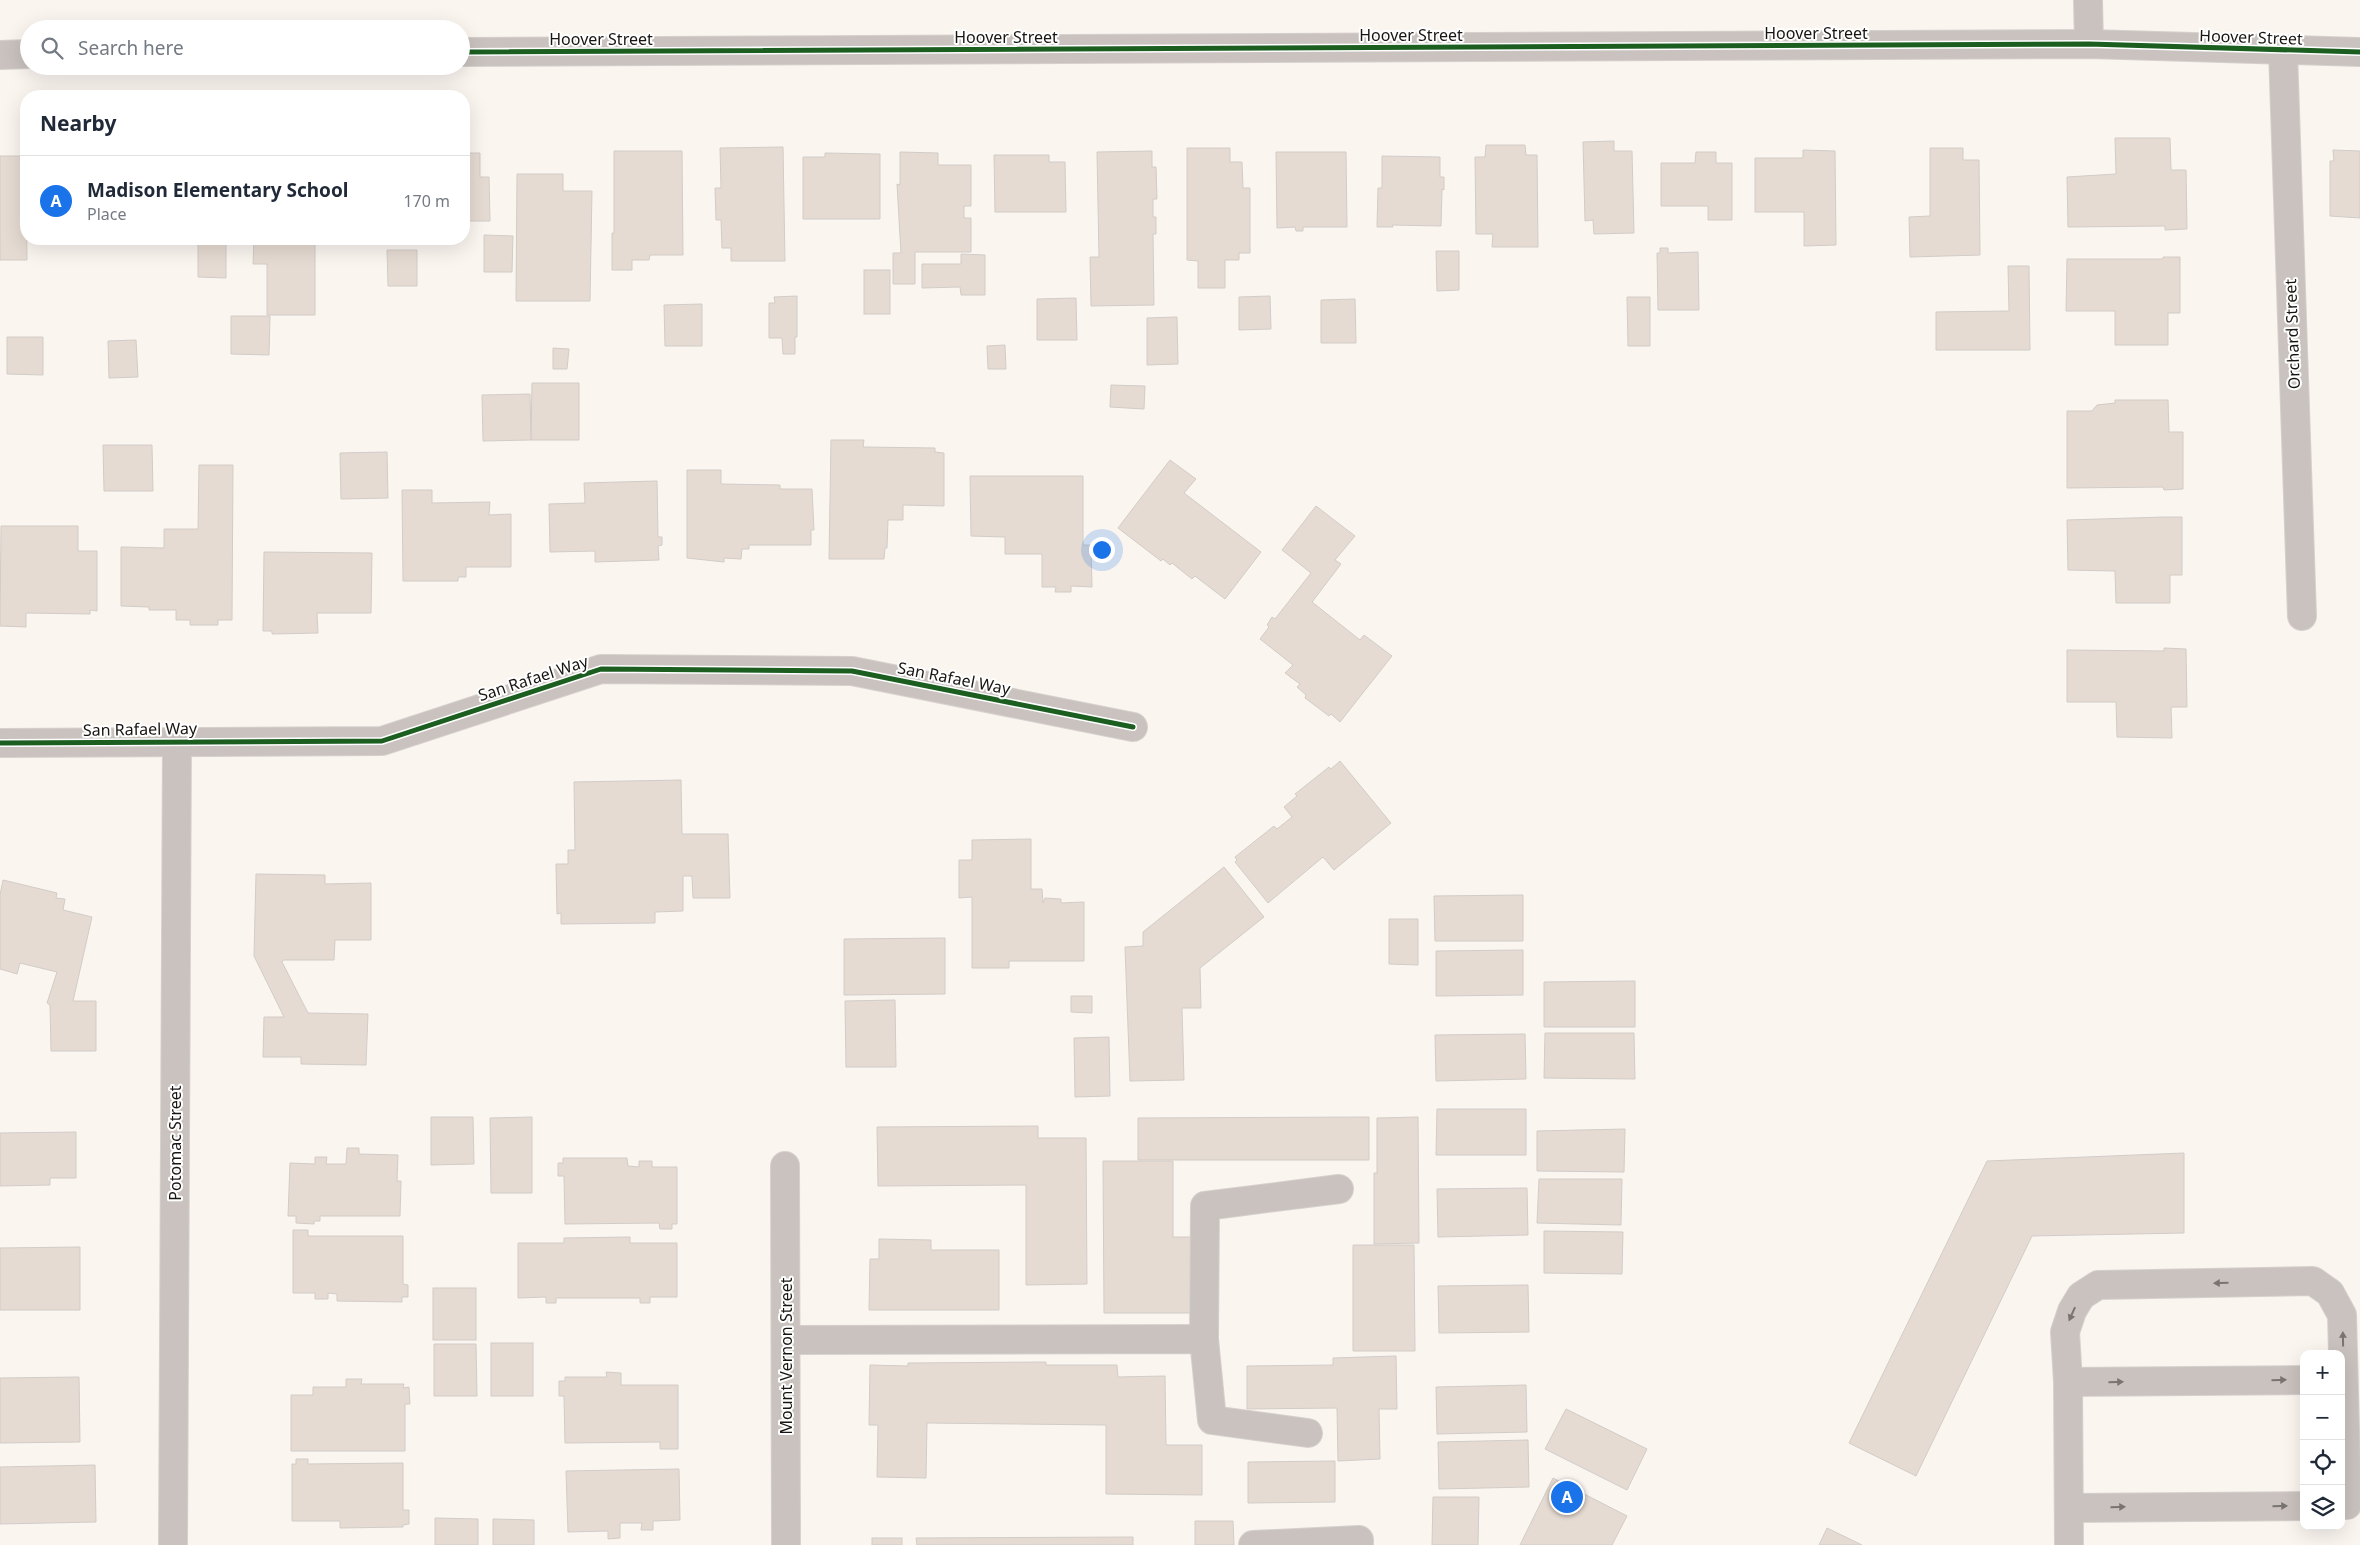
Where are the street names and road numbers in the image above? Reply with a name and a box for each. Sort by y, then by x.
street label: Hoover Street [1764,22,1868,44]
street label: Hoover Street [1359,24,1463,46]
street label: Hoover Street [2199,24,2303,50]
street label: Hoover Street [954,26,1058,48]
street label: Hoover Street [549,28,653,50]
street label: Orchard Street [2279,278,2305,389]
street label: San Rafael Way [475,650,592,706]
street label: San Rafael Way [896,656,1013,700]
street label: San Rafael Way [83,717,198,741]
street label: Potomac Street [164,1085,186,1201]
street label: Mount Vernon Street [775,1277,797,1435]

